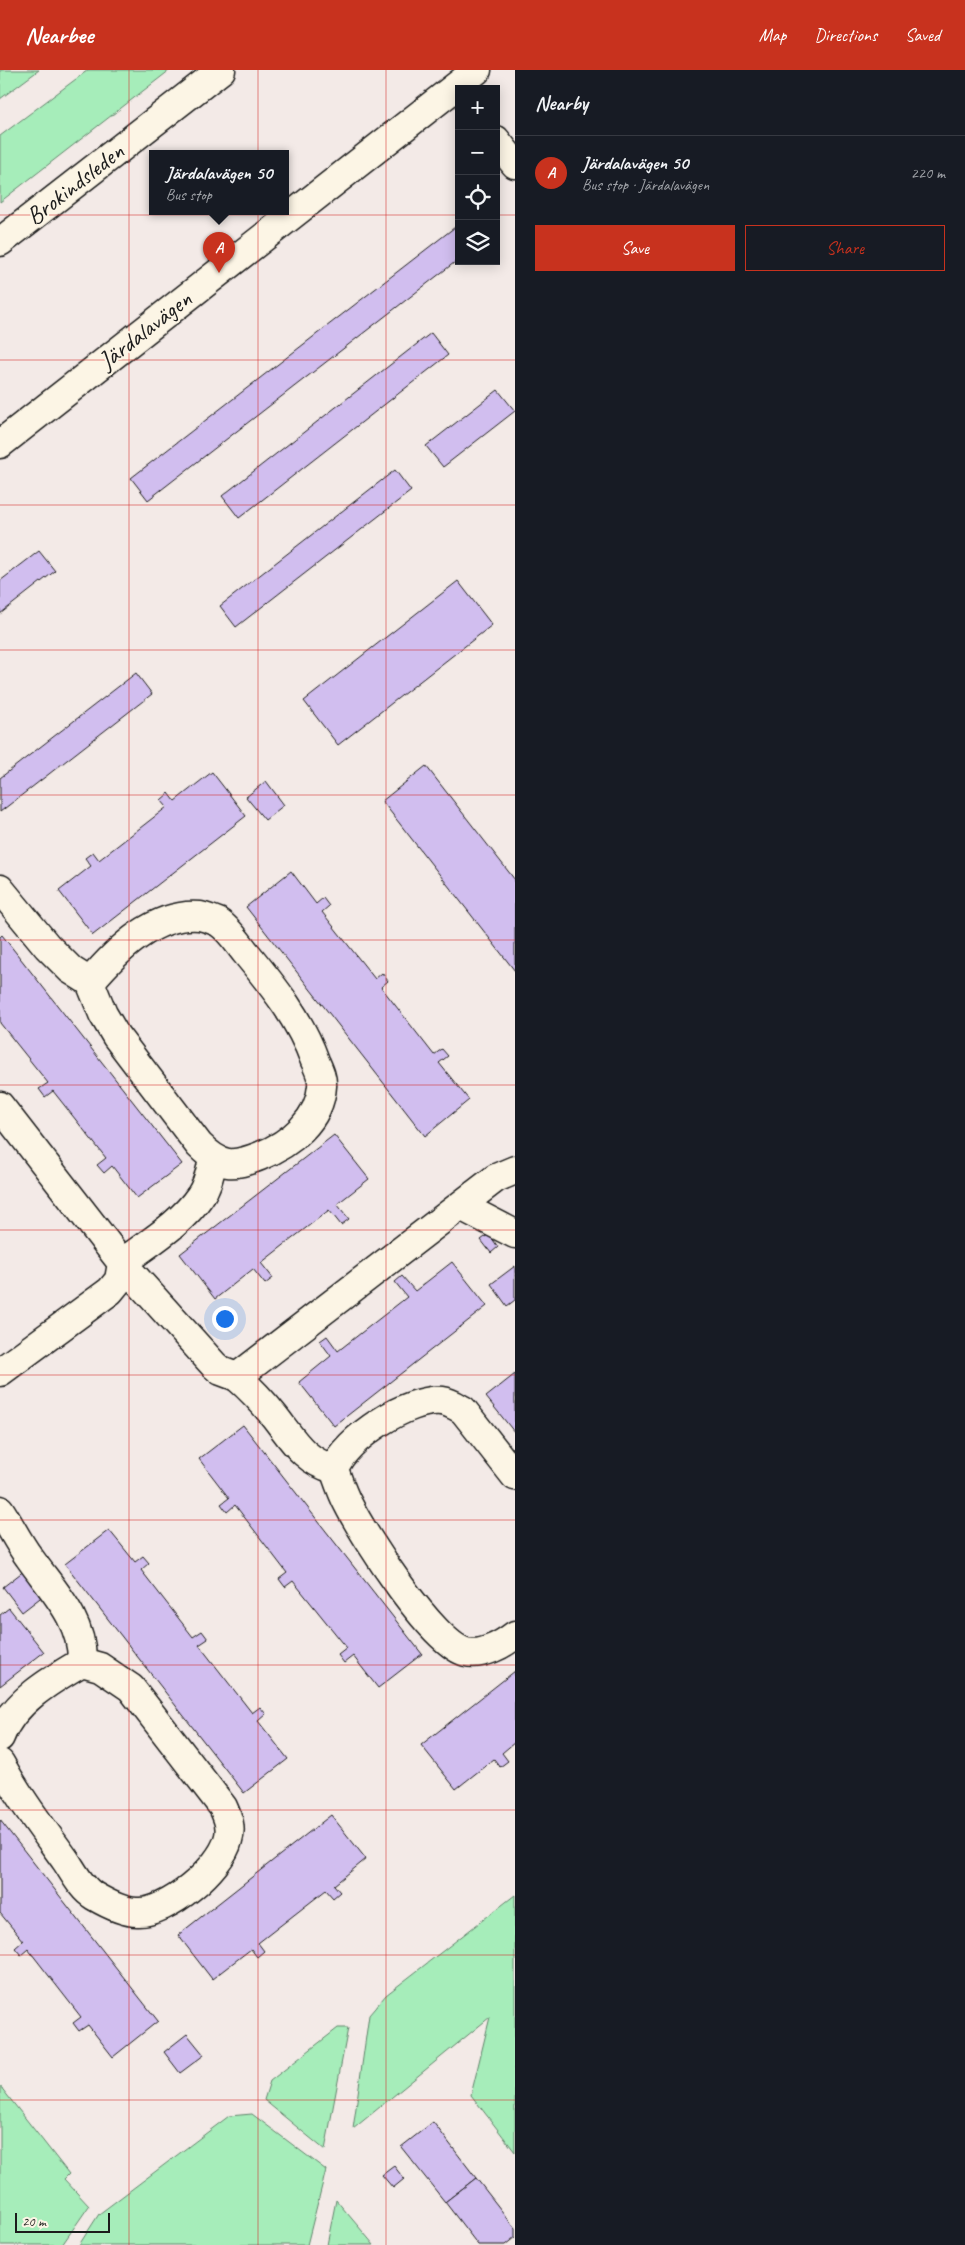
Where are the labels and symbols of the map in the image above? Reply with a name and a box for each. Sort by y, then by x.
street label: Brokindsleden [20,135,131,232]
pin: A [203,232,235,273]
street label: Järdalavägen [91,283,199,377]
your location [212,1306,238,1332]
scale bar [15,2210,110,2233]

